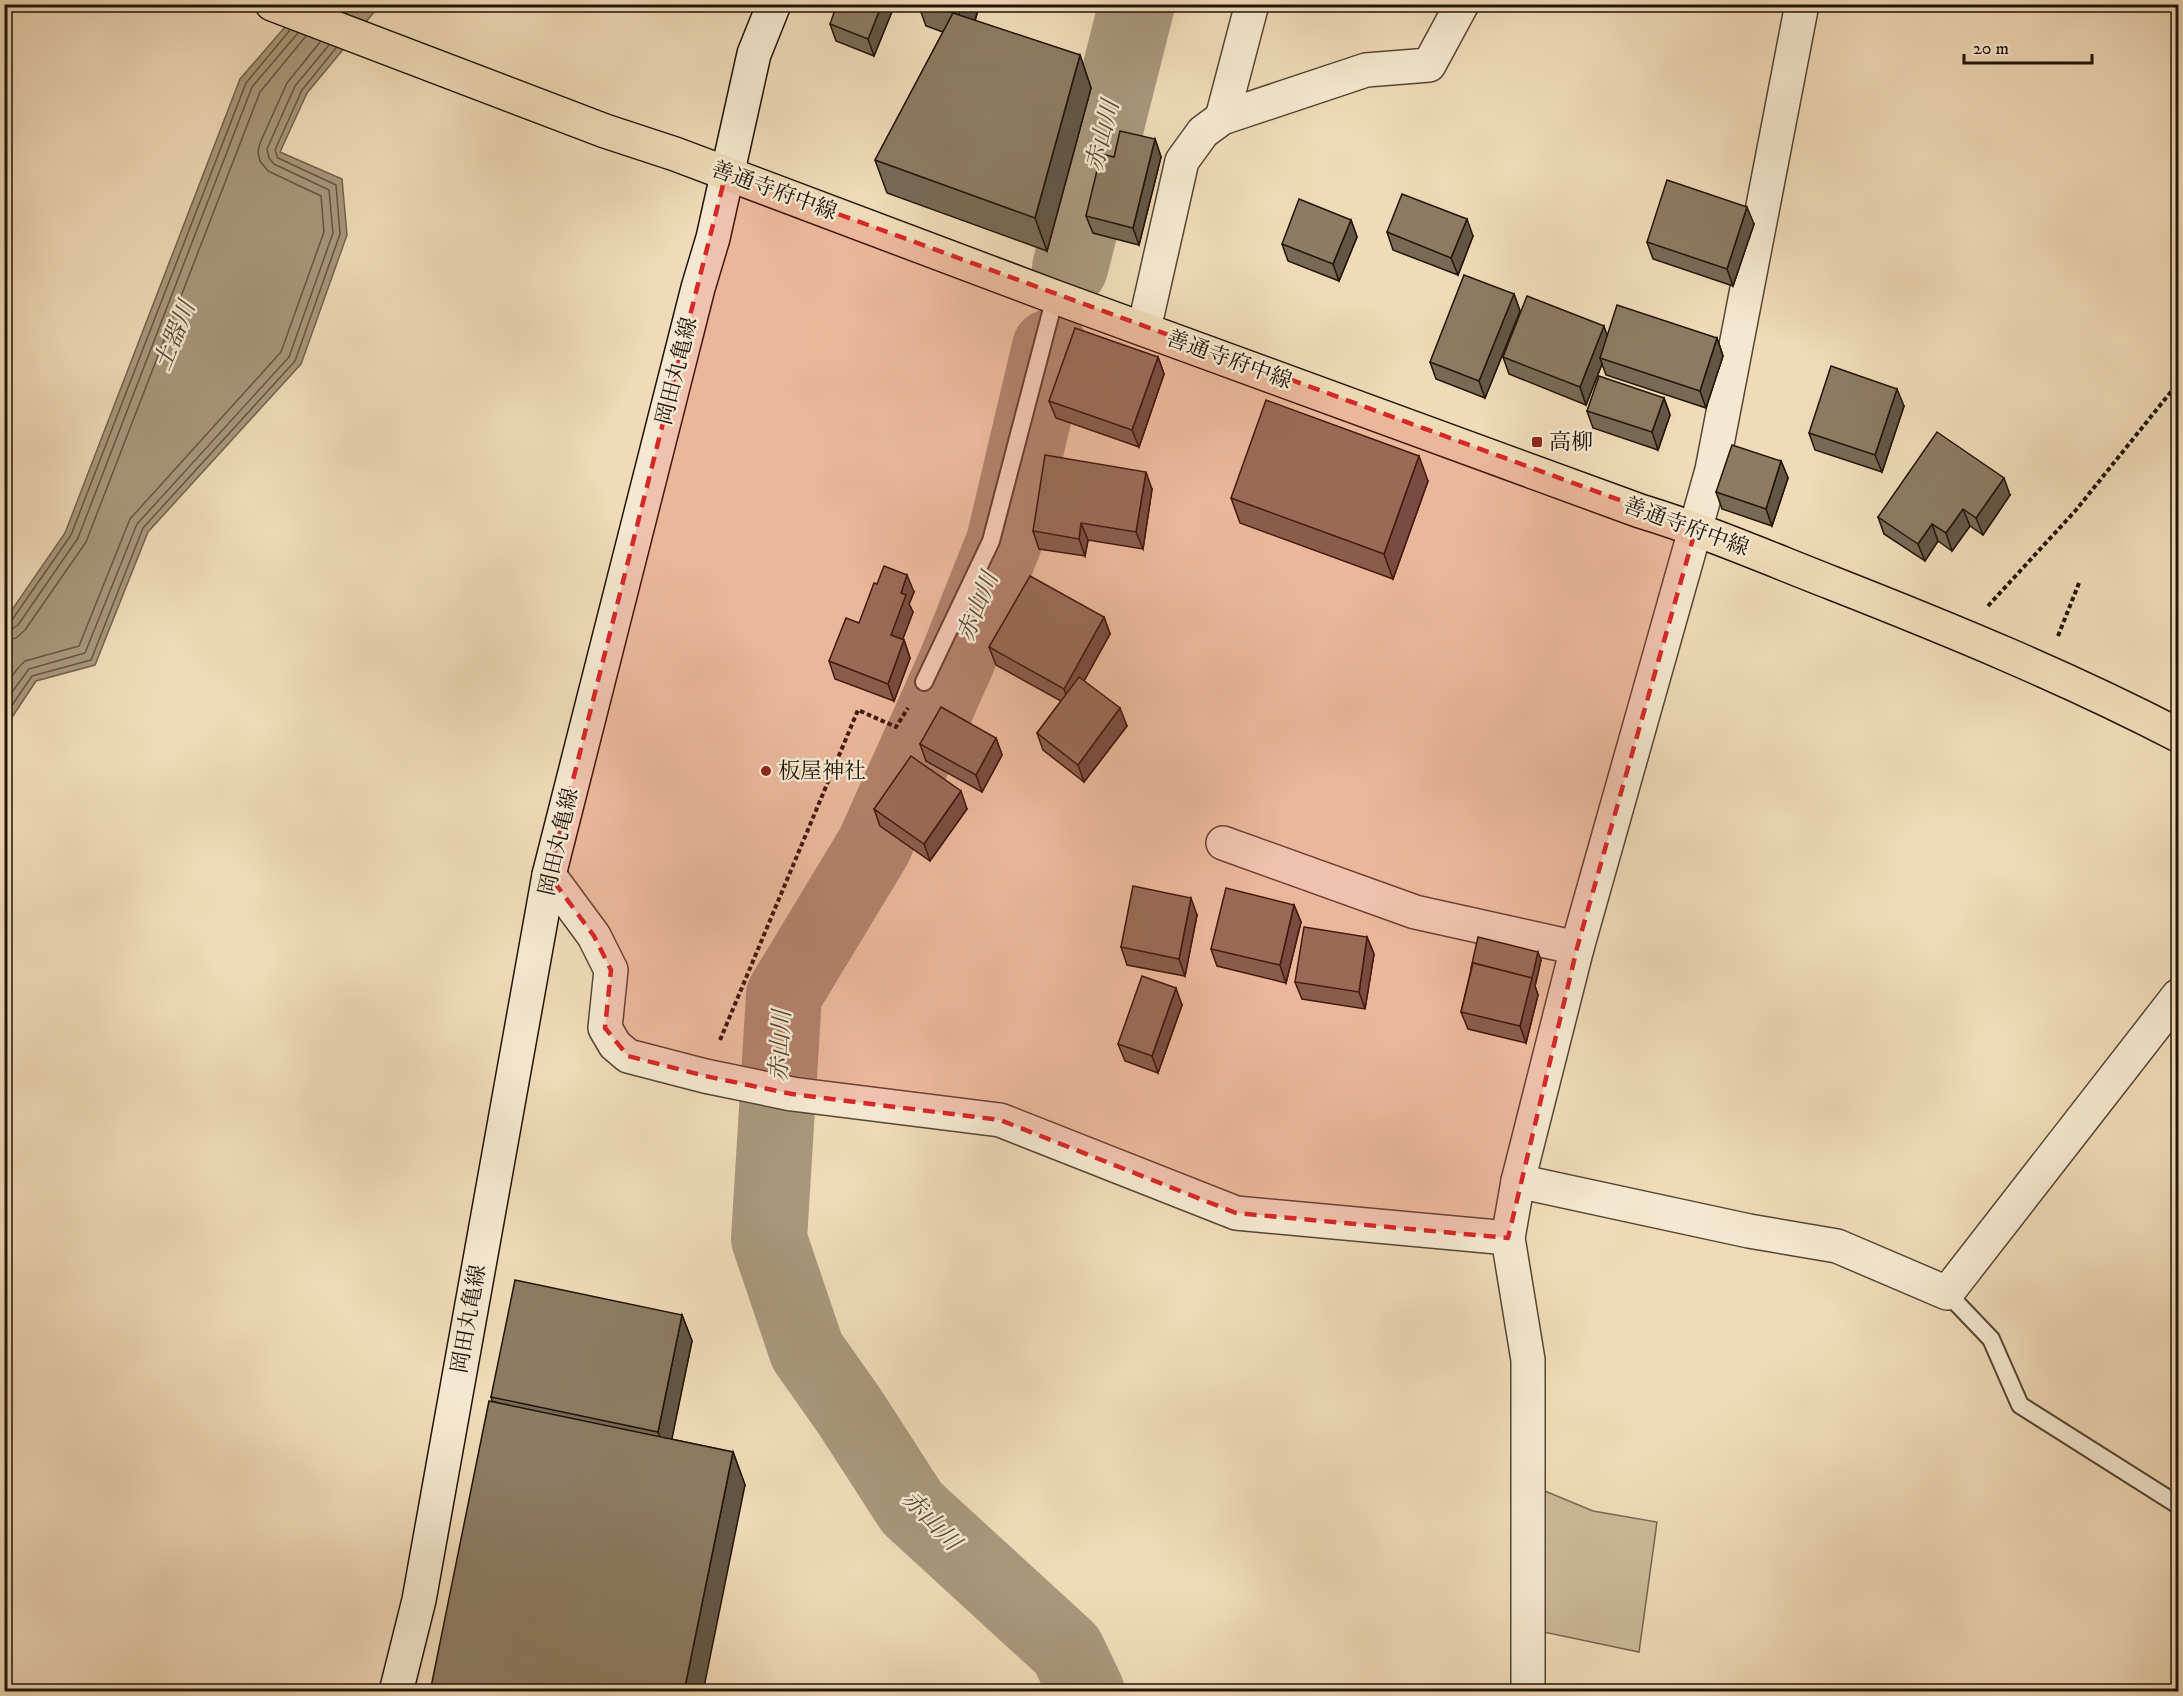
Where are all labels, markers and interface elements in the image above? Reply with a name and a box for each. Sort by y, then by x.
scale bar [1964,27,2092,65]
text: 20 m [1973,38,2009,60]
water label: 赤山川 [1080,95,1127,175]
street label: 善通寺府中線 [707,156,841,226]
water label: 土器川 [148,294,204,375]
street label: 岡田丸亀線 [651,314,703,428]
street label: 善通寺府中線 [1162,325,1296,395]
place label: 高柳 [1549,429,1593,456]
marker: 高柳 [1530,435,1544,449]
street label: 善通寺府中線 [1619,492,1753,562]
water label: 赤山川 [951,565,1007,646]
place label: 板屋神社 [778,758,866,785]
marker: 板屋神社 [759,764,773,778]
street label: 岡田丸亀線 [533,785,585,899]
water label: 赤山川 [764,1006,798,1083]
street label: 岡田丸亀線 [446,1262,492,1376]
water label: 赤山川 [895,1485,969,1559]

